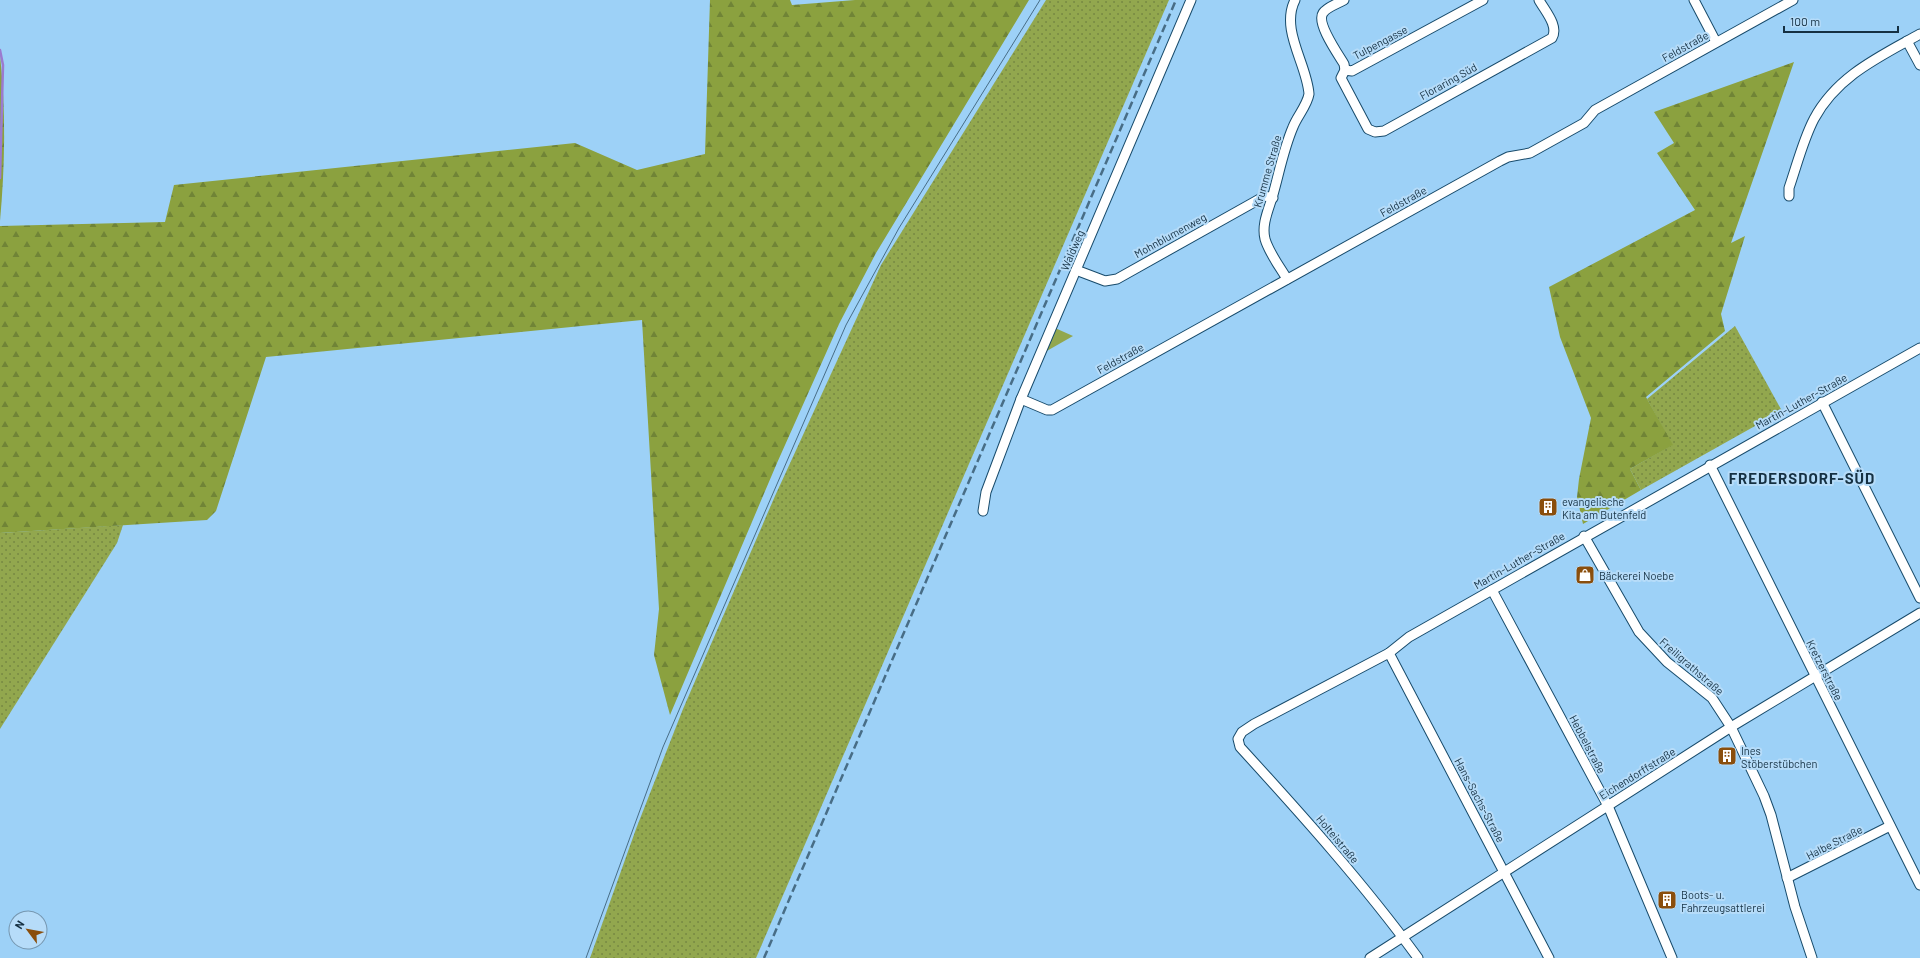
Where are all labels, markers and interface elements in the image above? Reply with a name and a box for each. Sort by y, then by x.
scale bar [1784,8,1898,34]
text: 100 m [1790,14,1820,28]
street label: Tulpengasse [1351,22,1410,62]
street label: Feldstraße [1660,28,1711,64]
street label: Floraring Süd [1417,60,1479,102]
street label: Krumme Straße [1250,133,1284,209]
street label: Feldstraße [1378,183,1429,219]
street label: Mohnblumenweg [1132,210,1208,260]
street label: Waldweg [1058,228,1086,272]
street label: Feldstraße [1095,340,1146,376]
street label: Martin-Luther-Straße [1753,370,1849,432]
district label: FREDERSDORF-SÜD [1729,469,1875,487]
place label: evangelische Kita am Butenfeld [1562,495,1646,521]
building icon: evangelische Kita am Butenfeld [1537,496,1559,518]
street label: Martin-Luther-Straße [1471,529,1567,591]
shop icon: Bäckerei Noebe [1574,564,1596,586]
place label: Bäckerei Noebe [1599,569,1674,582]
street label: Freiligrathstraße [1657,635,1727,697]
street label: Kretzerstraße [1804,638,1846,702]
street label: Hebbelstraße [1567,713,1609,776]
street label: Eichendorffstraße [1596,744,1678,802]
place label: Ines Stöberstübchen [1741,744,1817,770]
building icon: Ines Stöberstübchen [1716,745,1738,767]
street label: Hans-Sachs-Straße [1452,756,1508,845]
street label: Holteistraße [1314,812,1362,866]
street label: Halbe Straße [1804,822,1864,862]
place label: Boots- u. Fahrzeugsattlerei [1681,888,1765,914]
building icon: Boots- u. Fahrzeugsattlerei [1656,889,1678,911]
north arrow [8,910,48,950]
text: N [12,918,27,931]

